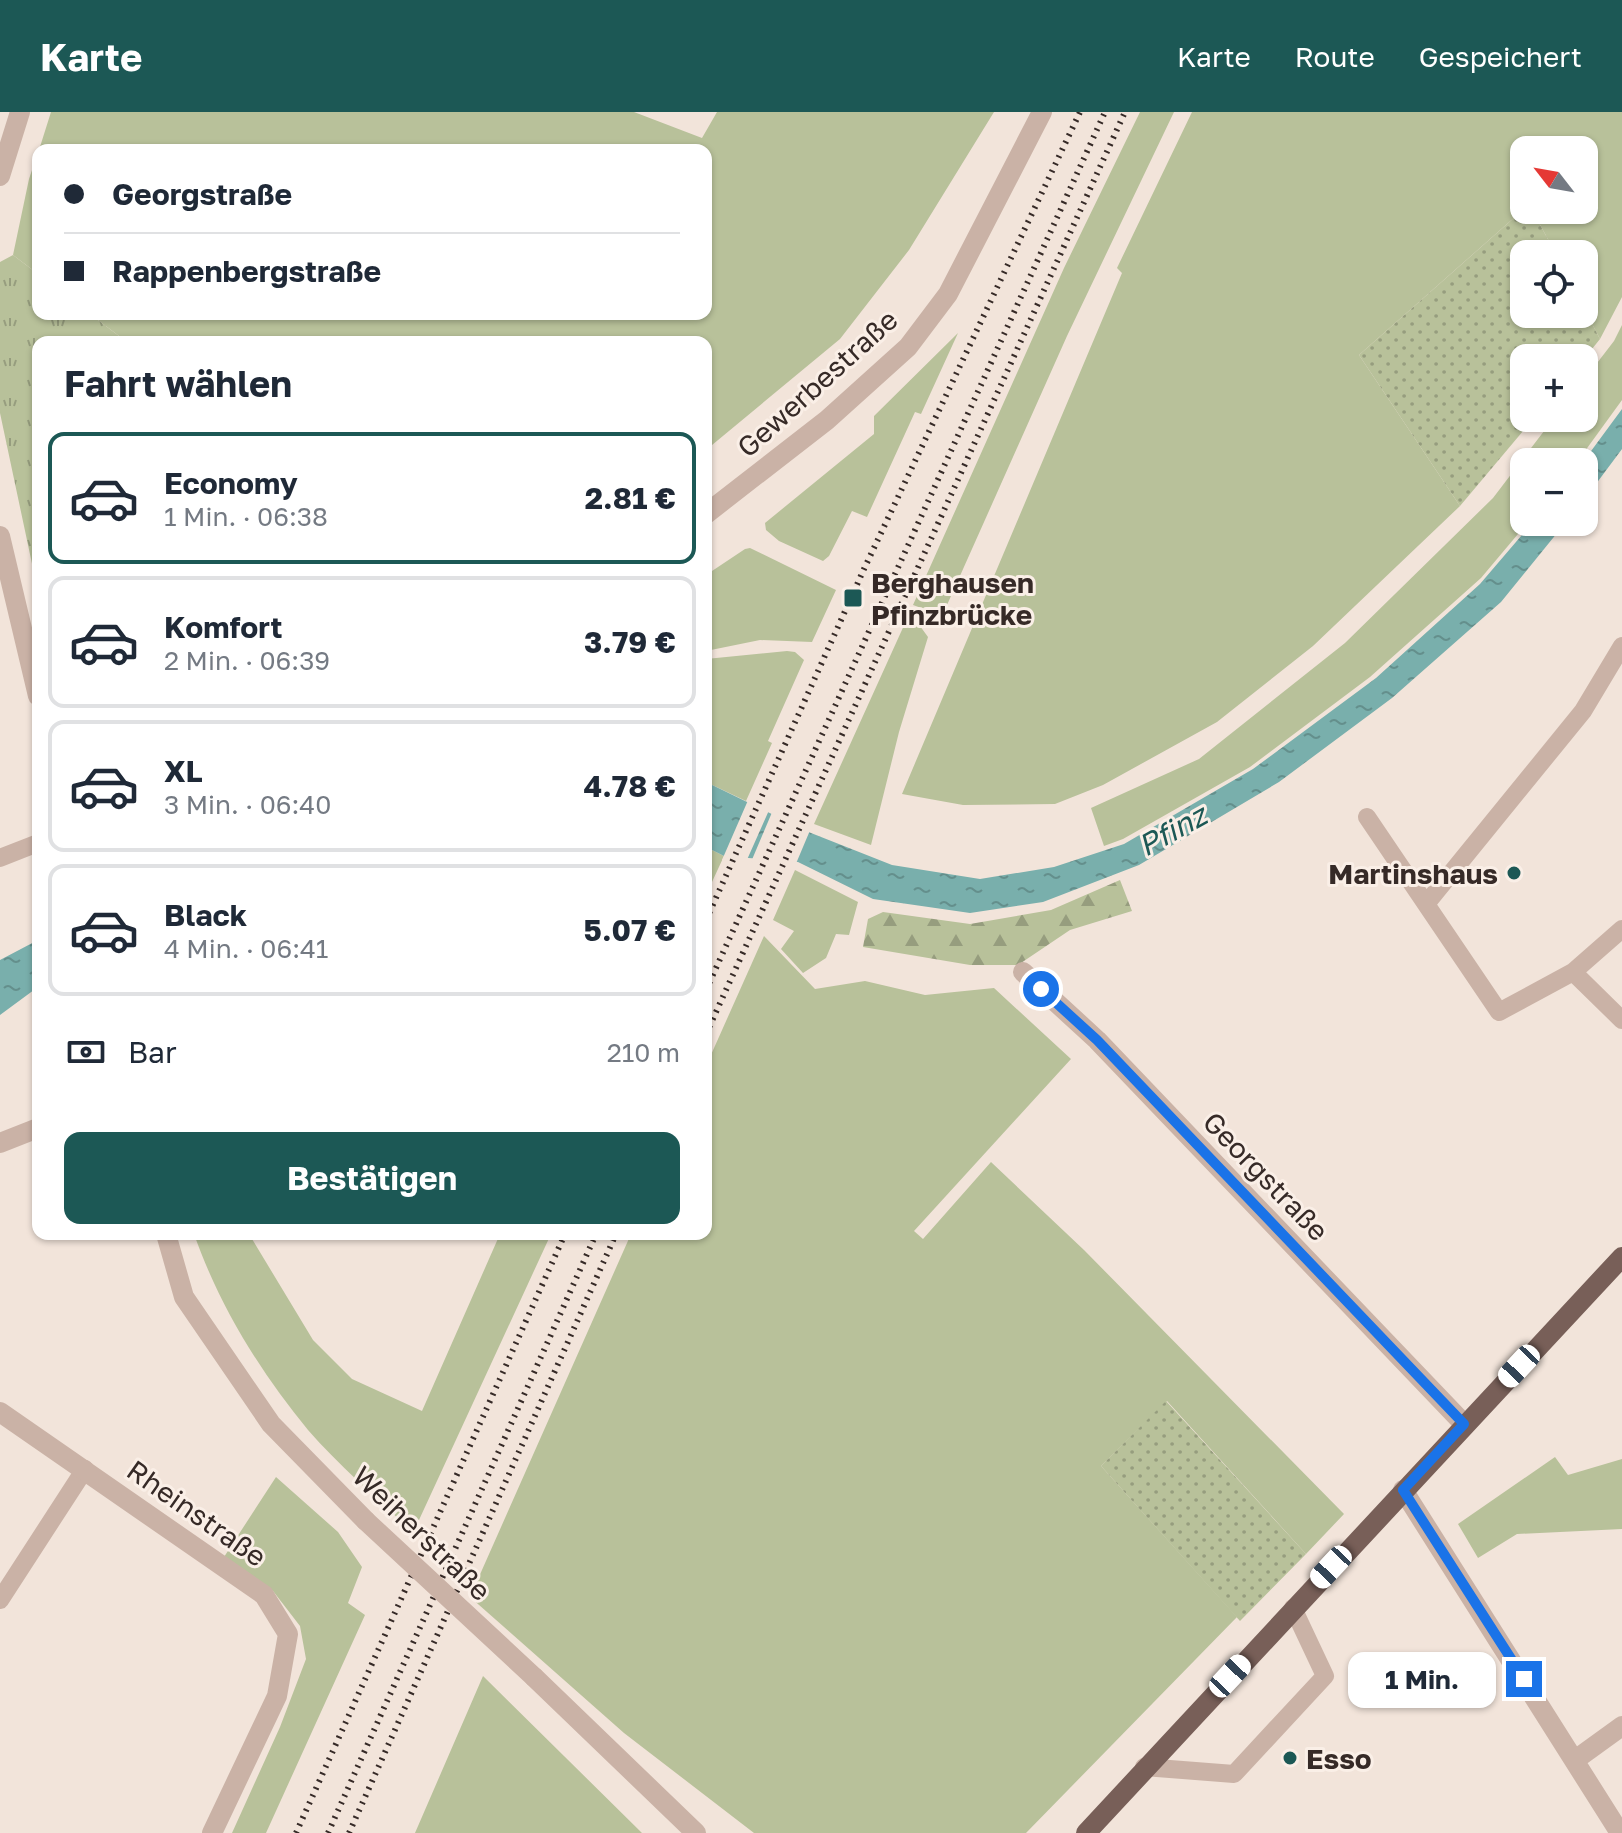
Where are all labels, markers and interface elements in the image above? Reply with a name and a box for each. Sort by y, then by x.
text: Karte [40,34,142,79]
text: Karte [1177,40,1251,73]
text: Route [1295,40,1375,73]
text: Gespeichert [1419,40,1582,73]
north arrow [1510,136,1598,224]
map controls [1510,136,1598,536]
text: Georgstraße [112,176,292,212]
button: locate [1510,240,1598,328]
text: Rappenbergstraße [112,253,381,289]
street label: Gewerbestraße [730,303,904,463]
button: + [1510,344,1598,432]
text: Fahrt wählen [64,362,292,405]
button: − [1510,448,1598,536]
icon: car [68,462,140,534]
text: Economy [164,465,298,501]
text: 2.81 € [585,480,676,516]
text: 1 Min. · 06:38 [164,501,328,532]
place label: Berghausen Pfinzbrücke [871,566,1034,631]
marker: Berghausen Pfinzbrücke [842,587,864,609]
icon: car [68,606,140,678]
text: Komfort [164,609,283,645]
text: 3.79 € [584,624,676,660]
text: 2 Min. · 06:39 [164,645,330,676]
icon: car [68,750,140,822]
text: XL [164,753,203,789]
text: 4.78 € [583,768,676,804]
text: 3 Min. · 06:40 [164,789,331,820]
water label: Pfinz [1131,795,1215,863]
place label: Martinshaus [1328,857,1498,890]
marker: Martinshaus [1505,864,1523,882]
icon: car [68,894,140,966]
text: Black [164,897,247,933]
text: 5.07 € [584,912,676,948]
text: 4 Min. · 06:41 [164,933,328,964]
route start [1023,971,1059,1007]
icon: cash [64,1030,108,1074]
text: Bar [128,1034,177,1070]
text: 210 m [607,1037,680,1068]
street label: Georgstraße [1197,1105,1335,1247]
button: Bestätigen [64,1132,680,1224]
car [1494,1340,1544,1392]
street label: Rheinstraße [121,1453,273,1573]
street label: Weiherstraße [346,1459,498,1607]
car [1306,1541,1356,1593]
car [1205,1650,1255,1702]
callout: 1 Min. [1348,1651,1496,1707]
route end [1506,1661,1542,1697]
text: 1 Min. [1385,1664,1459,1695]
place label: Esso [1306,1742,1372,1775]
marker: Esso [1281,1749,1299,1767]

